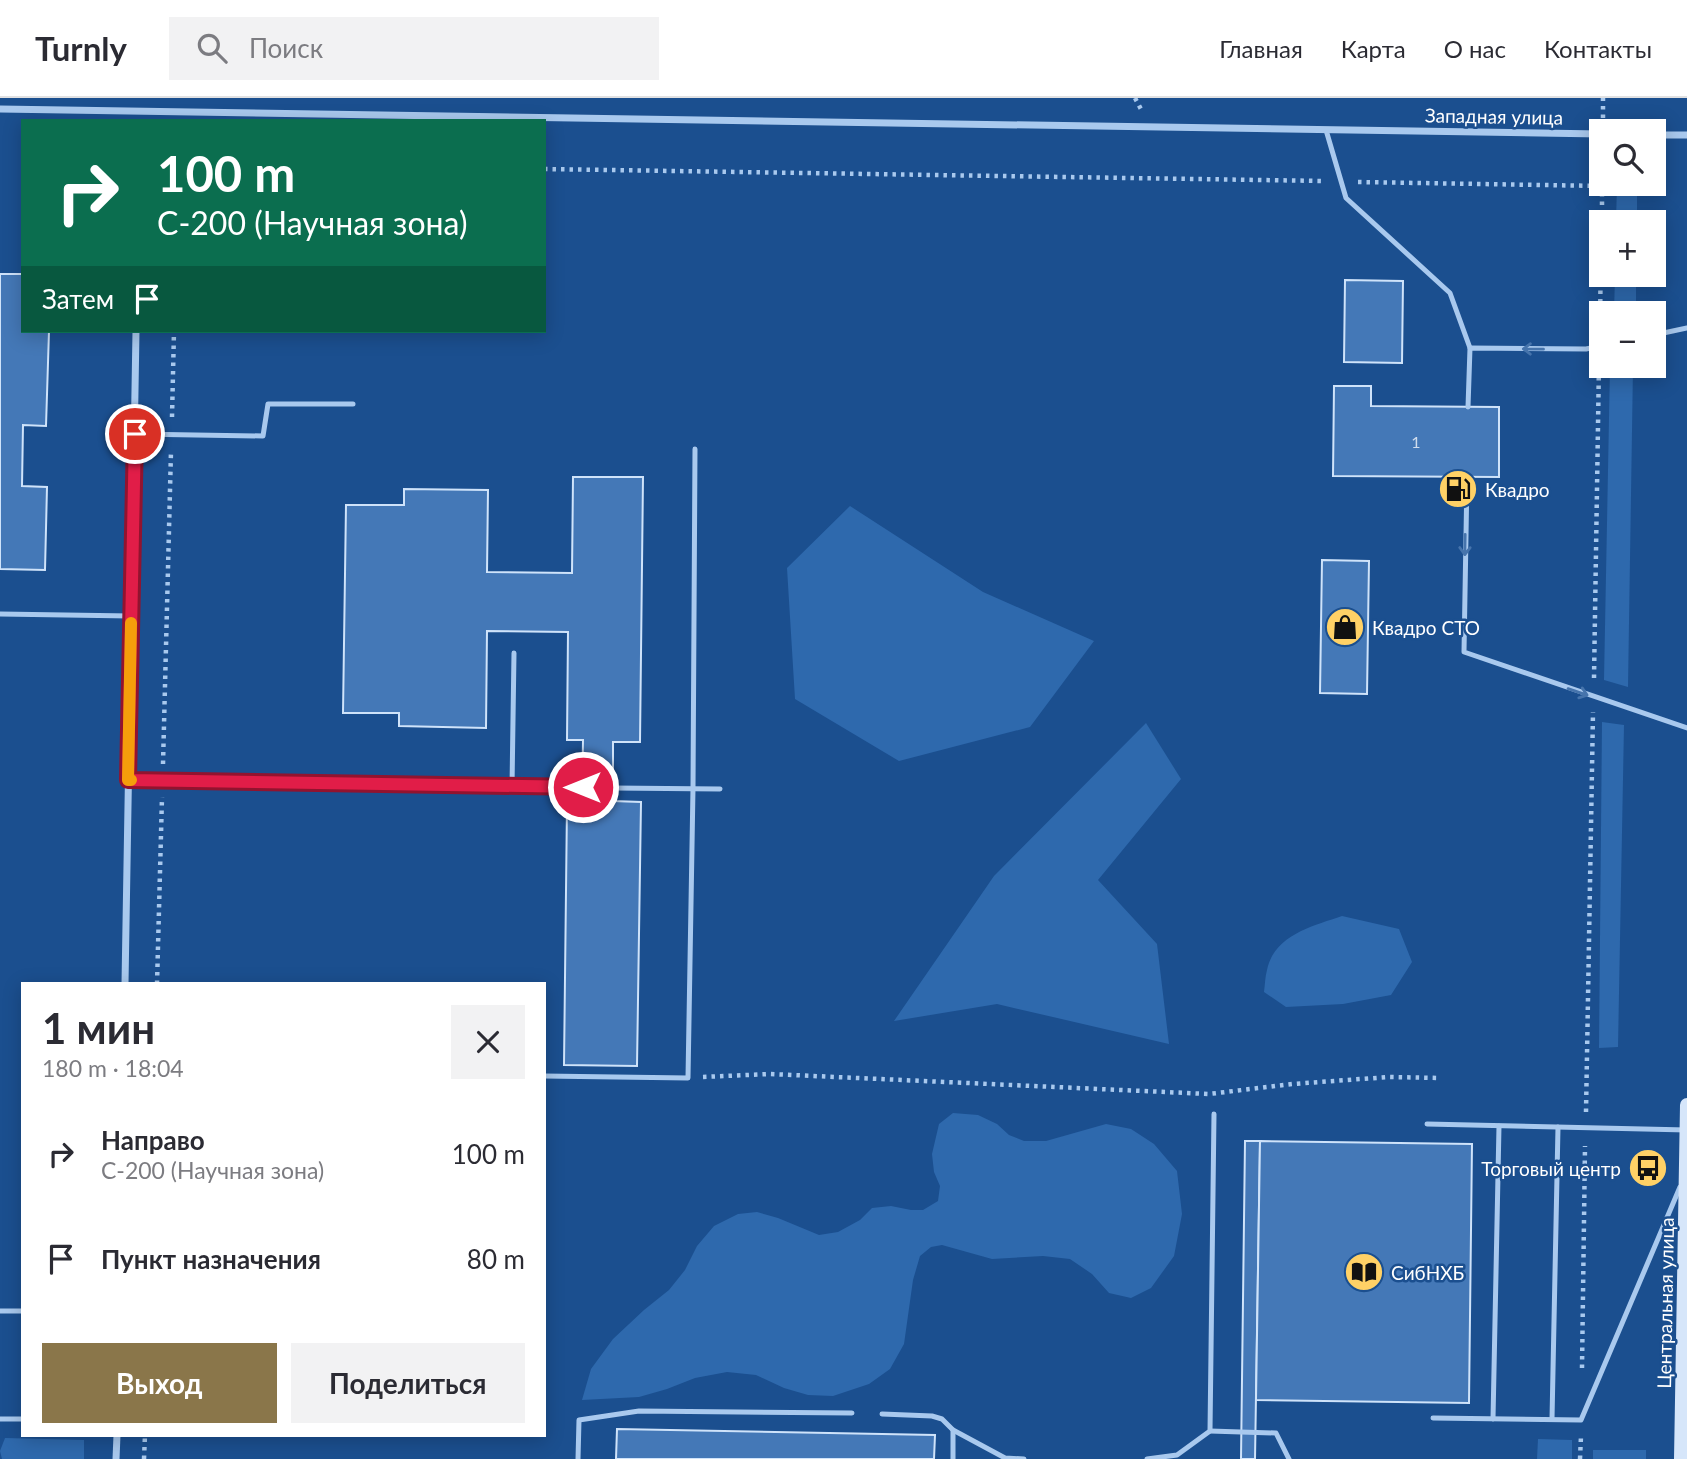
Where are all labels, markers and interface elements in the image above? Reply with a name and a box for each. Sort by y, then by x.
search box [169,17,659,80]
text: Turnly [35,28,127,68]
icon: search [193,29,231,67]
text: Поиск [249,32,323,64]
text: Главная [1219,34,1303,63]
text: Карта [1341,34,1406,63]
text: О нас [1444,34,1506,63]
text: Контакты [1544,34,1652,63]
street label: Западная улица [1425,103,1563,129]
map controls [1589,119,1666,378]
button: search [1589,119,1666,196]
text: 100 m [157,144,295,202]
icon: right [42,147,133,238]
text: С-200 (Научная зона) [157,203,467,242]
button: + [1589,210,1666,287]
icon: arrive [128,280,166,318]
text: Затем [42,283,114,315]
button: − [1589,301,1666,378]
one-way arrow [1522,342,1545,356]
pin [105,404,165,464]
icon: arrive [116,415,154,453]
house number: 1 [1411,432,1421,451]
fuel station icon: Квадро [1437,468,1479,510]
place label: Квадро [1485,478,1550,501]
one-way arrow [1459,534,1472,557]
shop icon: Квадро СТО [1324,606,1366,648]
place label: Квадро СТО [1372,616,1480,639]
one-way arrow [1566,687,1588,699]
position arrow [546,750,620,824]
text: 1 мин [42,1003,155,1053]
button: close [451,1005,525,1079]
text: 180 m · 18:04 [42,1054,184,1082]
text: Направо [101,1124,205,1156]
icon: right [42,1135,80,1173]
text: 100 m [452,1138,525,1170]
bus stop icon: Торговый центр [1627,1147,1669,1189]
text: С-200 (Научная зона) [101,1156,324,1184]
place label: Торговый центр [1481,1157,1621,1180]
street label: Центральная улица [1652,1217,1678,1389]
icon: arrive [42,1240,80,1278]
text: Пункт назначения [101,1243,321,1275]
text: 80 m [467,1243,525,1275]
library icon: СибНХБ [1343,1251,1385,1293]
place label: СибНХБ [1391,1261,1464,1284]
button: Выход [42,1343,277,1423]
button: Поделиться [291,1343,525,1423]

